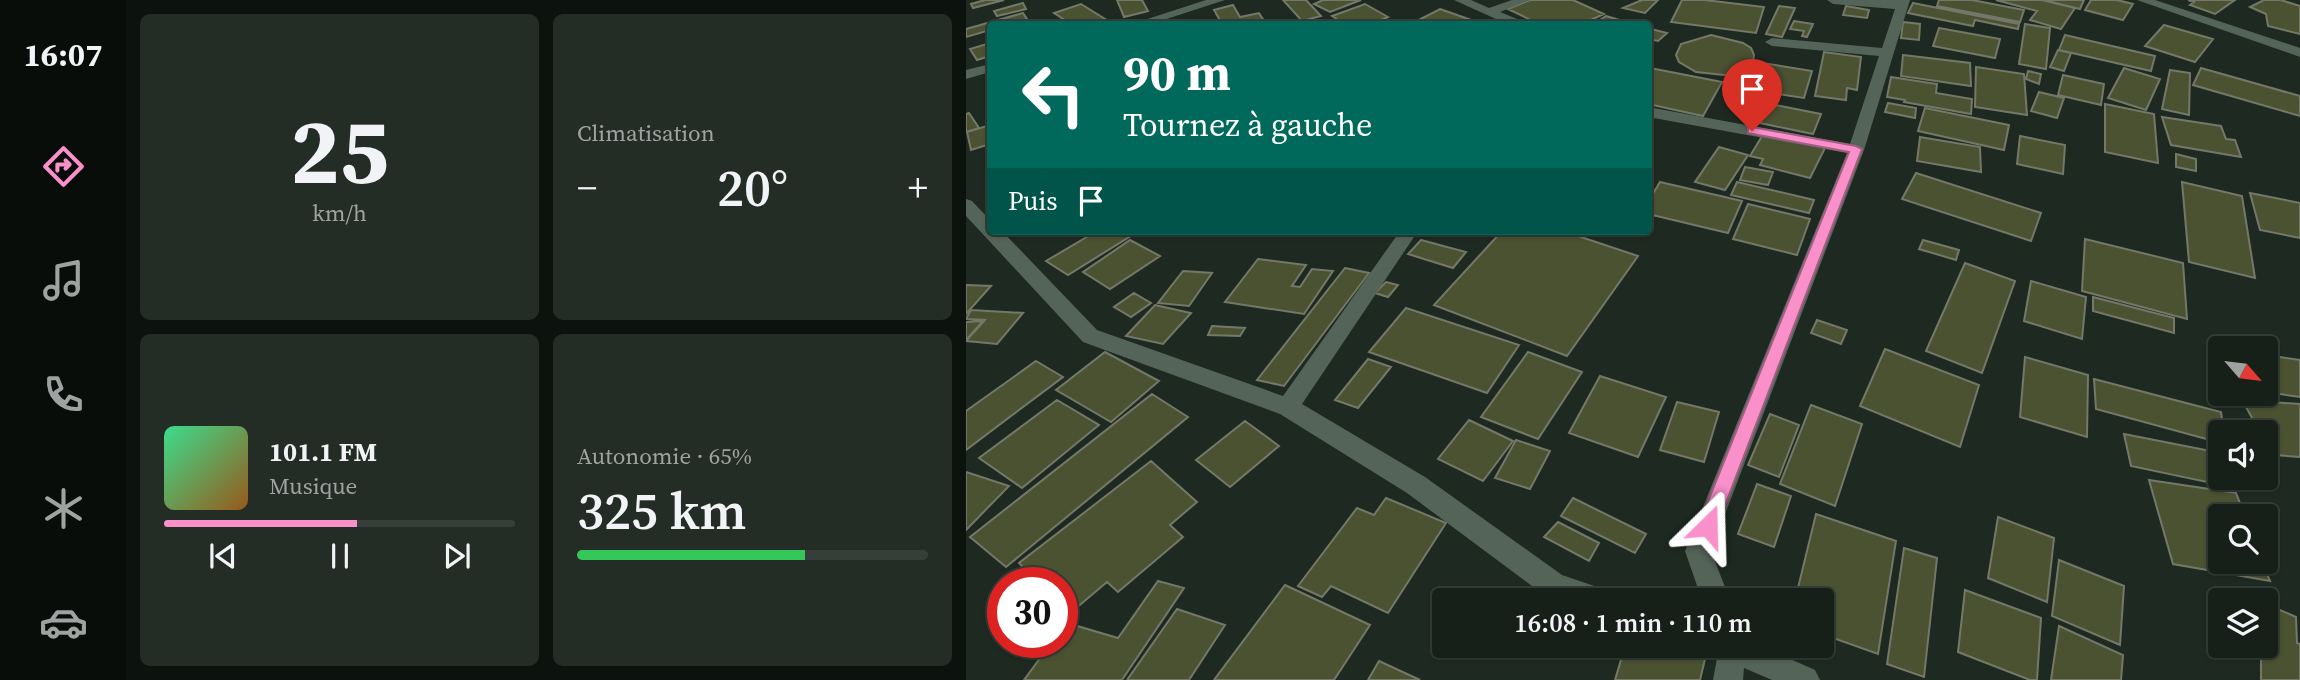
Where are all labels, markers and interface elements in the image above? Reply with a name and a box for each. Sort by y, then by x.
text: 16:07 [24,33,102,77]
text: 90 m [1123,39,1231,106]
icon: left [1008,49,1099,140]
pin [1722,59,1782,131]
icon: arrive [1733,70,1771,108]
text: 25 [290,89,389,213]
text: Tournez à gauche [1123,103,1372,147]
text: Climatisation [577,117,715,149]
icon: directions [39,142,88,191]
text: 20° [717,152,788,223]
text: − [577,162,597,214]
text: + [908,162,928,214]
icon: arrive [1072,182,1110,220]
text: Puis [1008,183,1058,219]
text: km/h [312,197,367,229]
icon: music [39,256,88,305]
north arrow [2208,336,2278,406]
map controls [2208,336,2278,658]
icon: phone [39,370,88,419]
button: sound [2208,420,2278,490]
text: 101.1 FM [269,434,377,470]
text: Autonomie · 65% [577,440,752,472]
text: Musique [269,470,357,502]
text: 325 km [577,475,746,546]
icon: climate [39,484,88,533]
position arrow [1671,489,1745,563]
button: search [2208,504,2278,574]
icon: previous [204,537,242,575]
icon: pause [321,537,359,575]
icon: next [438,537,476,575]
speed limit sign: 30 [987,567,1078,658]
button: layers [2208,588,2278,658]
icon: car [39,598,88,647]
text: 16:08 · 1 min · 110 m [1514,605,1752,641]

